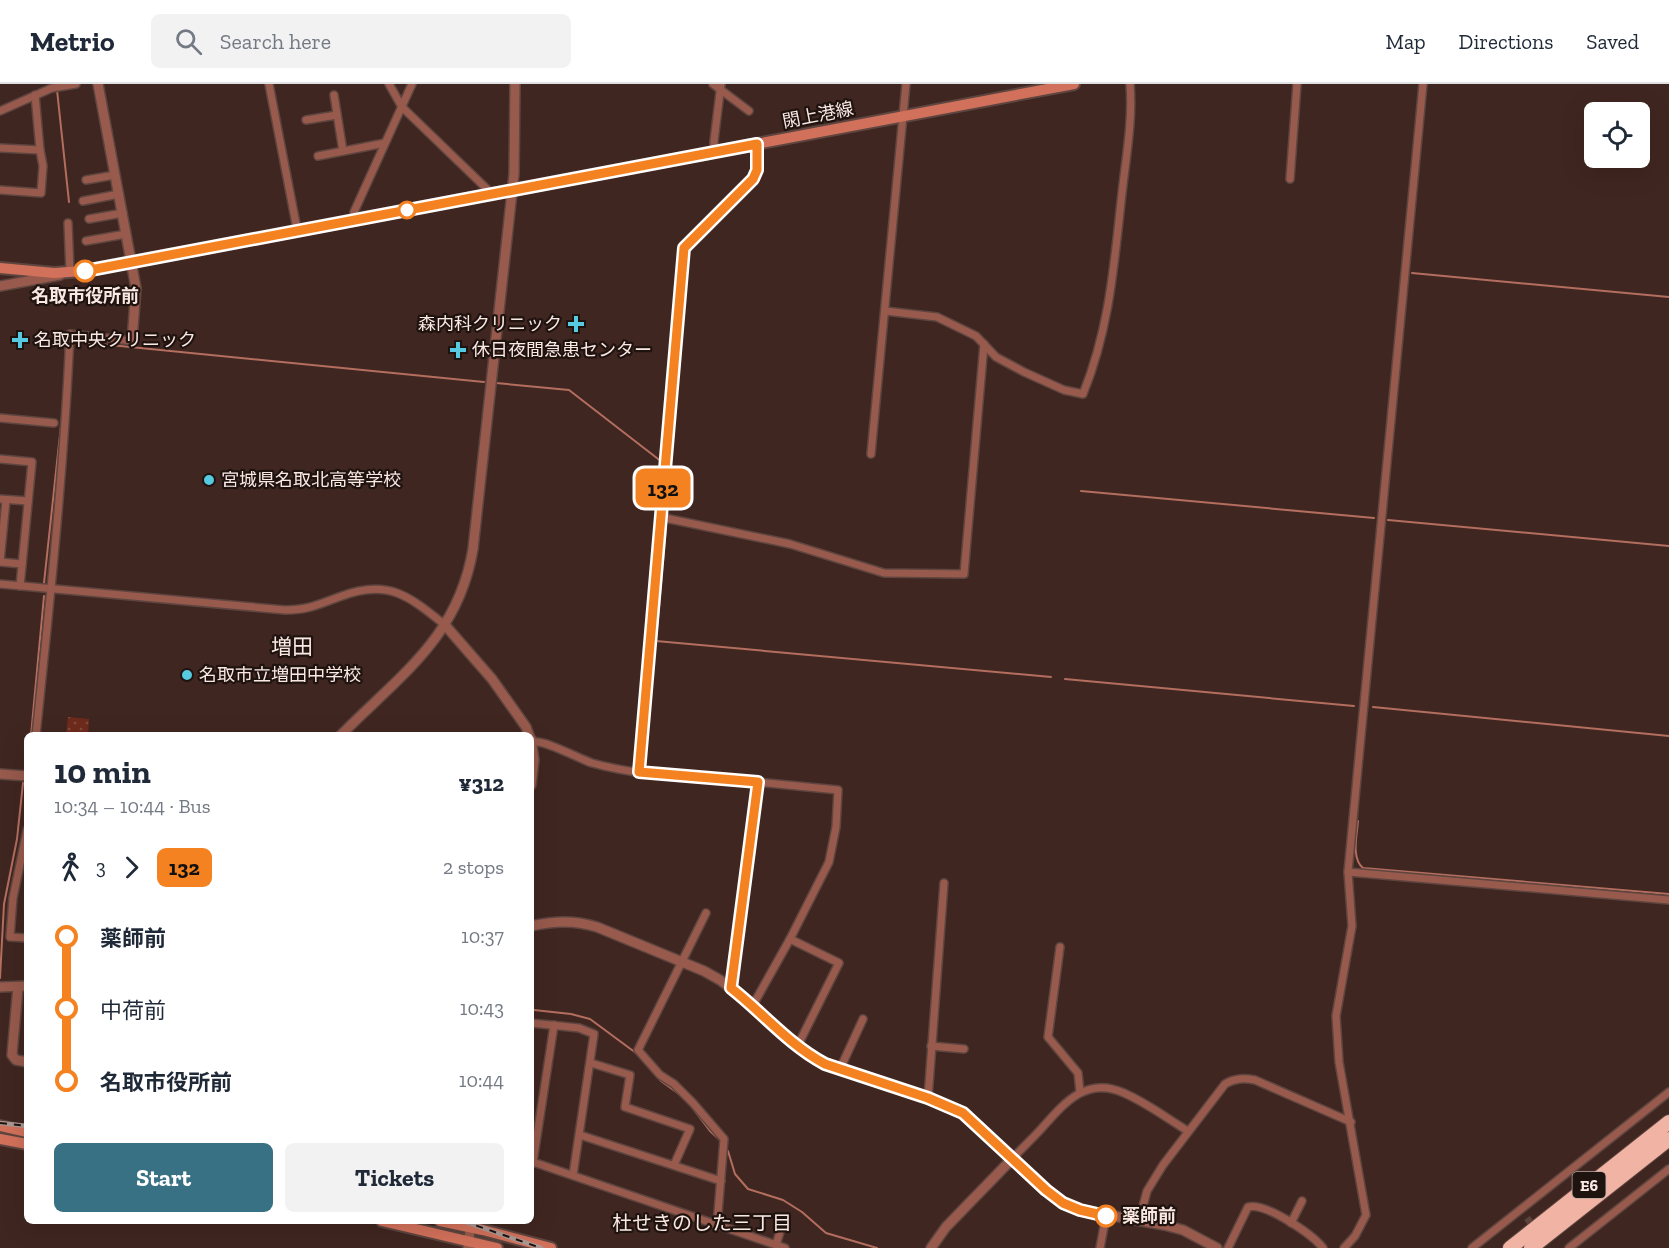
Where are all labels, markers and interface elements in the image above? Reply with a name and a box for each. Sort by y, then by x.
search box [151,14,571,68]
text: Metrio [30,25,115,58]
icon: search [172,25,205,58]
text: Search here [220,28,331,55]
text: Map [1386,29,1426,54]
text: Directions [1459,29,1553,54]
text: Saved [1586,29,1639,54]
street label: 閖上港線 [781,97,855,133]
map controls [1584,102,1650,168]
button: locate [1584,102,1650,168]
unlabelled marker [398,201,416,219]
marker: 名取市役所前 [74,260,96,282]
place label: 名取市役所前 [31,285,139,307]
place label: 森内科クリニック [418,313,562,335]
marker: 森内科クリニック [567,315,585,333]
place label: 名取中央クリニック [34,329,196,351]
marker: 名取中央クリニック [11,331,29,349]
place label: 休日夜間急患センター [472,339,652,361]
marker: 休日夜間急患センター [449,341,467,359]
line badge: 132 [628,468,698,508]
place label: 宮城県名取北高等学校 [221,469,401,491]
marker: 宮城県名取北高等学校 [202,473,216,487]
text: 132 [648,476,678,501]
district label: 増田 [271,634,313,659]
place label: 名取市立増田中学校 [199,664,361,686]
marker: 名取市立増田中学校 [180,668,194,682]
text: 10 min [54,752,151,791]
text: ¥312 [458,770,504,797]
text: 10:34 – 10:44 · Bus [54,794,211,818]
icon: walk [54,851,87,884]
icon: forward [115,851,148,884]
text: 3 [96,855,106,879]
text: 132 [169,855,200,880]
text: 2 stops [443,855,504,879]
text: 10:37 [461,924,504,948]
text: 薬師前 [100,925,166,952]
text: 10:43 [460,996,504,1020]
text: 中荷前 [100,997,166,1024]
text: 10:44 [459,1068,504,1092]
text: 名取市役所前 [100,1069,232,1096]
button: Start [54,1143,273,1212]
button: Tickets [285,1143,504,1212]
road number: E6 [1572,1172,1606,1198]
marker: 薬師前 [1095,1205,1117,1227]
place label: 薬師前 [1122,1205,1176,1227]
district label: 杜せきのした三丁目 [612,1211,792,1235]

